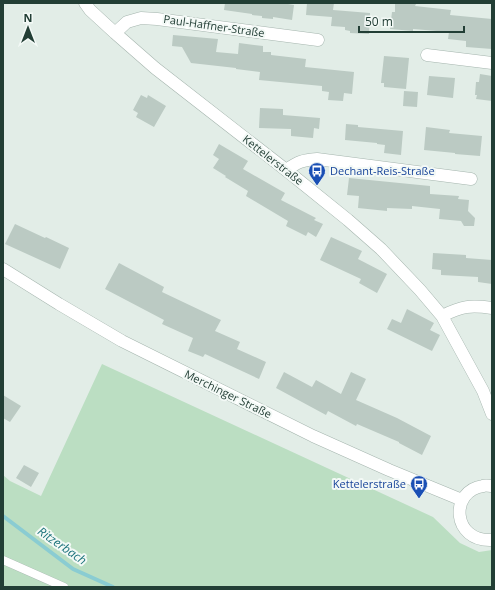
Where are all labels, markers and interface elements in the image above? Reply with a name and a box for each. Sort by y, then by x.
north arrow [8,8,48,48]
scale bar [359,8,464,34]
text: N [24,10,32,25]
street label: Paul-Haffner-Straße [163,11,266,40]
text: 50 m [365,13,393,30]
street label: Kettelerstraße [240,131,307,188]
bus stop icon: Dechant-Reis-Straße [307,161,327,186]
place label: Dechant-Reis-Straße [330,163,435,178]
street label: Merchinger Straße [182,366,274,421]
bus stop icon: Kettelerstraße [409,474,429,499]
place label: Kettelerstraße [333,476,406,491]
water label: Ritzerbach [34,523,90,569]

